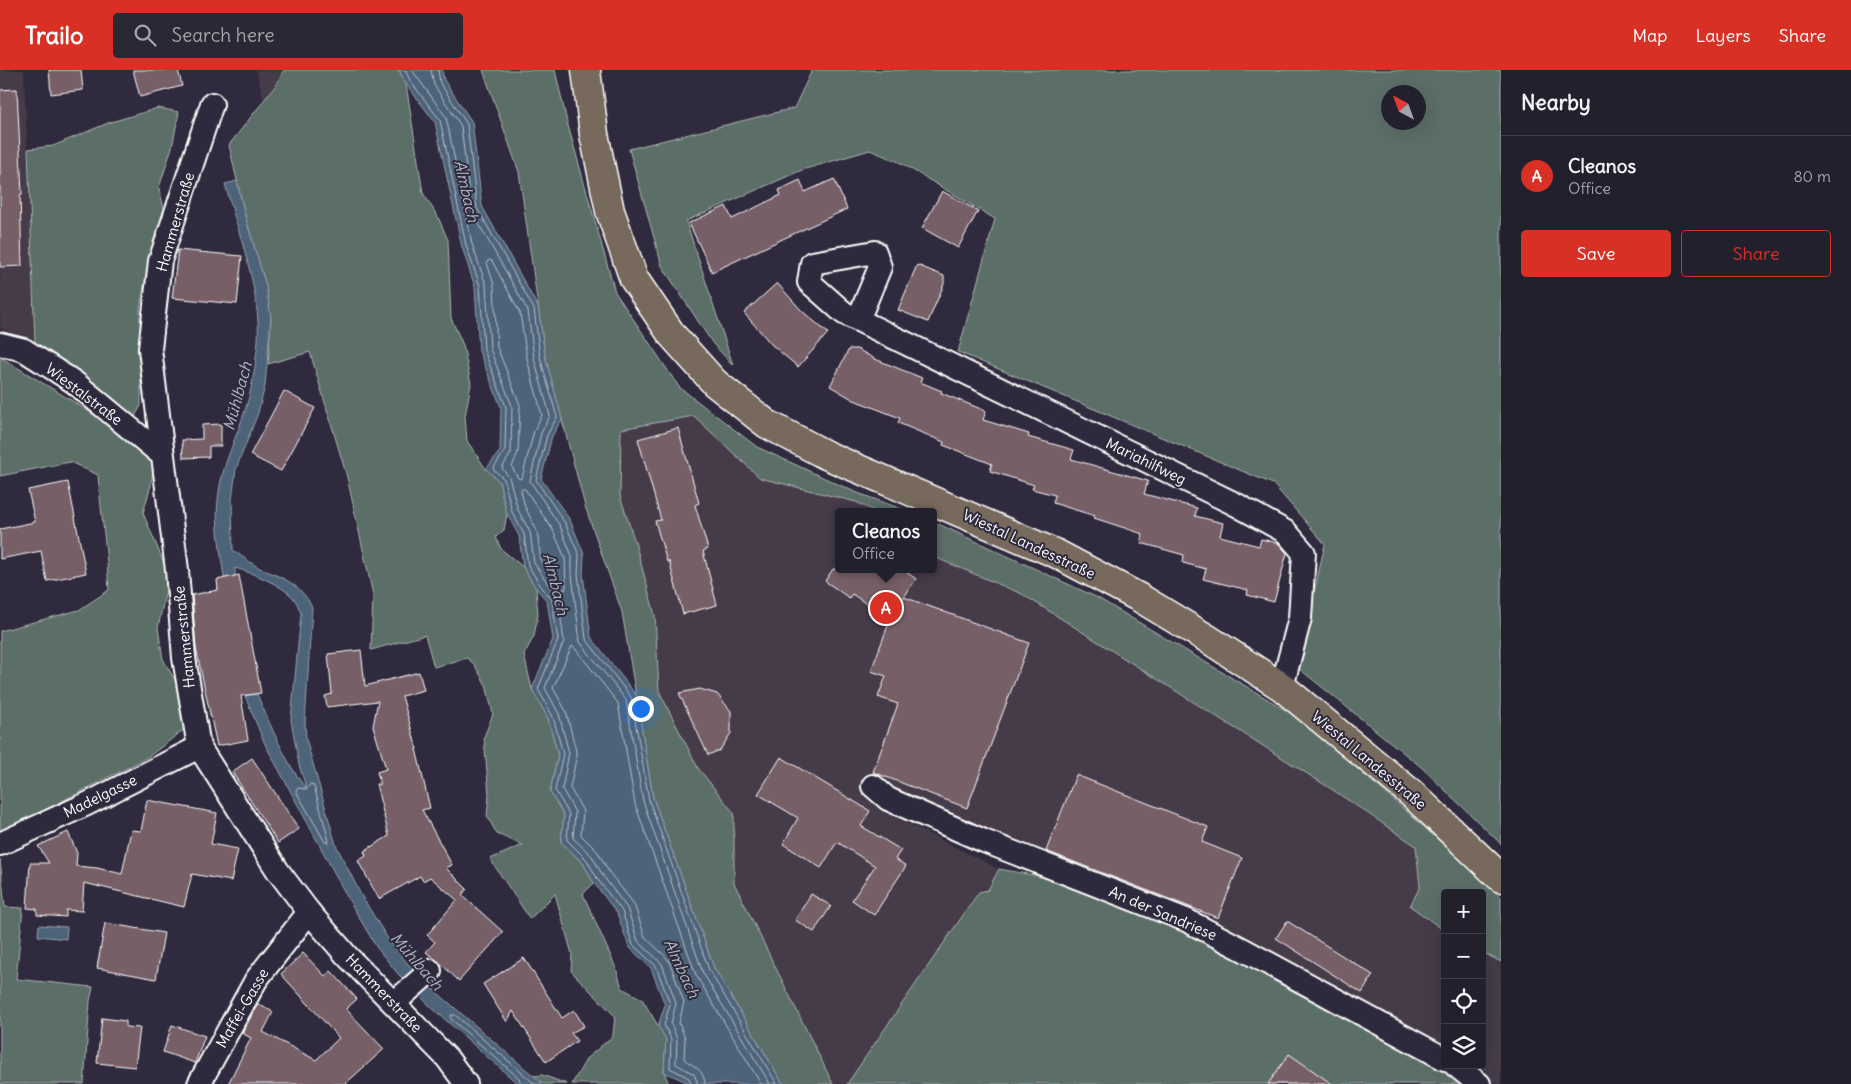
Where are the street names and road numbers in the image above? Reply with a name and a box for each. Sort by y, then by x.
street label: Hammerstraße [152,170,198,274]
street label: Wiestalstraße [42,359,126,429]
street label: Mariahilfweg [1103,433,1189,489]
street label: Wiestal Landesstraße [960,505,1098,583]
street label: Hammerstraße [169,585,199,689]
street label: Wiestal Landesstraße [1308,706,1430,814]
street label: Madelgasse [60,770,140,822]
street label: An der Sandriese [1106,882,1220,944]
street label: Hammerstraße [342,950,426,1036]
street label: Maffei-Gasse [212,965,272,1051]

